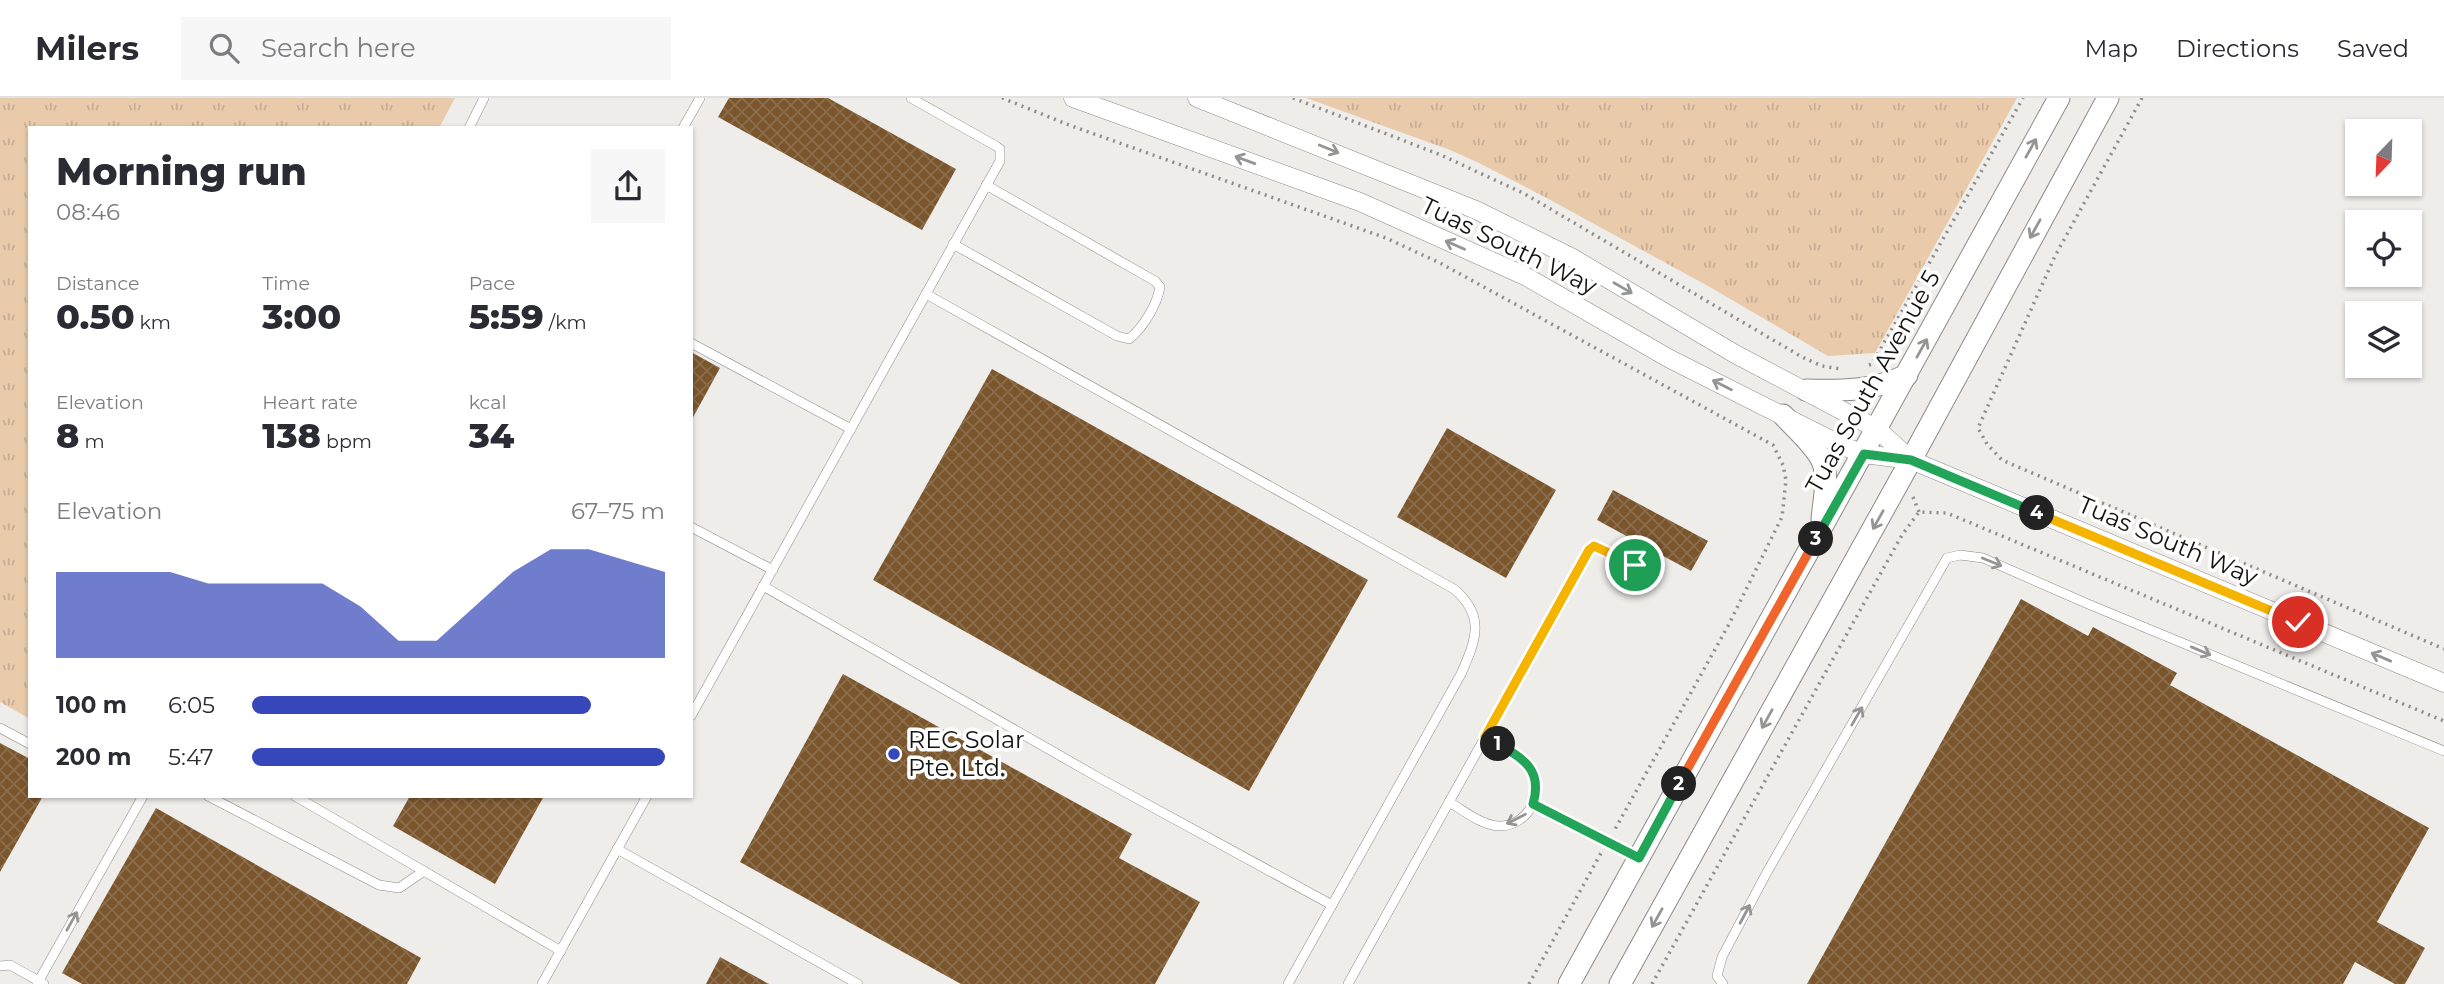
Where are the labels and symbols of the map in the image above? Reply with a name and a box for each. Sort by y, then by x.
north arrow [2345,119,2422,196]
one-way arrow [2024,139,2038,159]
one-way arrow [1318,144,1339,157]
one-way arrow [1234,153,1256,165]
street label: Tuas South Way [1417,190,1602,301]
one-way arrow [2028,218,2041,239]
one-way arrow [1445,238,1467,251]
street label: Tuas South Avenue 5 [1799,265,1946,498]
one-way arrow [1612,281,1632,295]
one-way arrow [1916,338,1929,359]
one-way arrow [1712,377,1733,391]
street label: Tuas South Way [2074,490,2262,591]
pin: 4 [2020,496,2054,530]
one-way arrow [1871,509,1885,529]
pin: 3 [1798,522,1834,556]
pin [1605,535,1665,595]
one-way arrow [1980,557,2002,570]
pin [2268,592,2328,652]
one-way arrow [2190,646,2211,659]
one-way arrow [2371,650,2392,663]
one-way arrow [1851,706,1864,727]
one-way arrow [1760,708,1774,728]
place label: REC Solar Pte. Ltd. [908,725,1025,782]
pin: 1 [1480,726,1516,762]
marker: REC Solar Pte. Ltd. [886,746,902,762]
pin: 2 [1662,766,1696,802]
one-way arrow [1506,813,1527,827]
one-way arrow [1739,904,1752,925]
one-way arrow [1650,907,1664,927]
one-way arrow [65,912,79,932]

